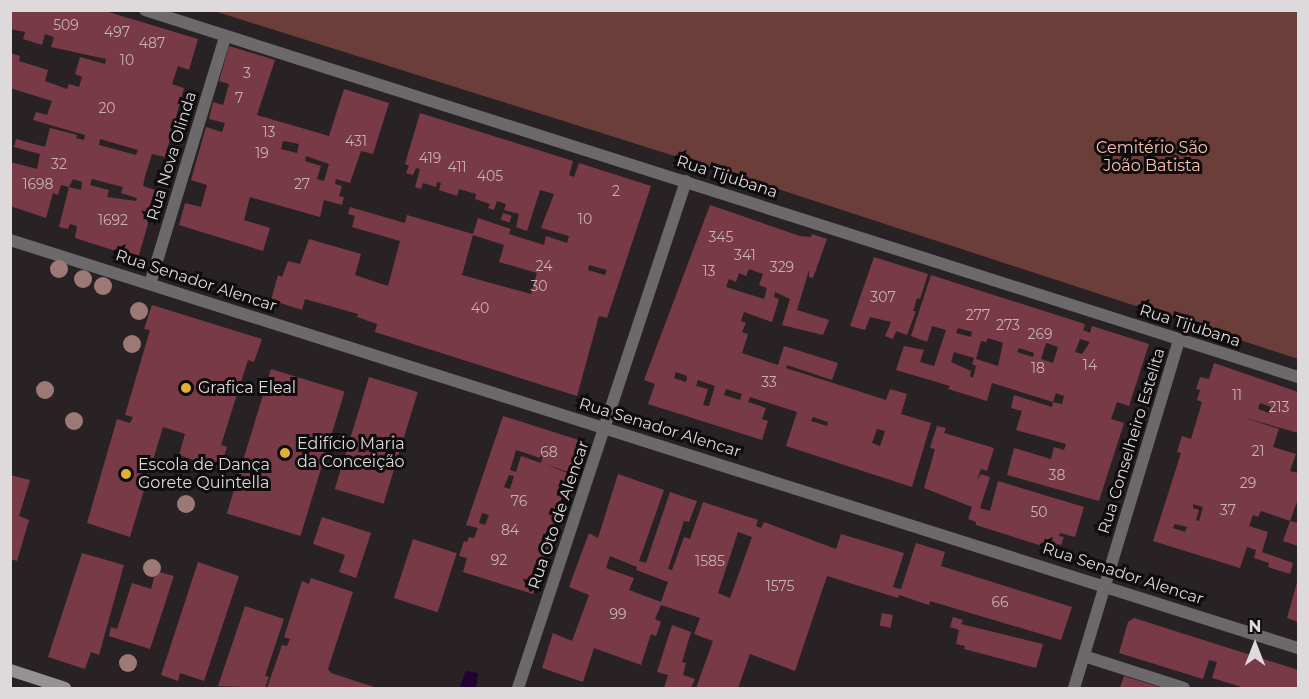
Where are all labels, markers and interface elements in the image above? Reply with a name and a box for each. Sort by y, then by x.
house number: 509 [53,17,79,33]
house number: 497 [104,24,130,40]
house number: 487 [139,35,165,51]
house number: 10 [120,52,134,68]
house number: 3 [243,65,251,81]
street label: Rua Nova Olinda [143,89,201,223]
house number: 7 [235,90,243,106]
house number: 20 [98,100,116,116]
house number: 13 [263,124,275,140]
house number: 431 [345,133,367,149]
park label: Cemitério São João Batista [1096,138,1208,176]
house number: 19 [255,145,269,161]
house number: 419 [419,150,441,166]
street label: Rua Tijubana [674,152,780,202]
house number: 32 [51,156,67,172]
house number: 411 [447,159,467,175]
house number: 405 [477,168,503,184]
house number: 1698 [22,176,54,192]
house number: 27 [294,176,310,192]
house number: 2 [612,183,620,199]
house number: 10 [578,211,592,227]
house number: 1692 [98,212,128,228]
house number: 345 [708,229,734,245]
street label: Rua Senador Alencar [113,246,279,316]
house number: 341 [734,247,756,263]
house number: 24 [536,258,552,274]
house number: 329 [770,259,794,275]
house number: 13 [703,263,715,279]
house number: 30 [530,278,548,294]
house number: 307 [870,289,896,305]
house number: 40 [471,300,489,316]
street label: Rua Tijubana [1137,301,1243,351]
house number: 277 [966,307,990,323]
house number: 273 [996,317,1020,333]
house number: 269 [1028,326,1052,342]
street label: Rua Conselheiro Estelita [1095,346,1169,536]
house number: 14 [1083,357,1097,373]
house number: 18 [1031,360,1045,376]
house number: 33 [761,374,777,390]
place label: Grafica Eleal [198,378,296,398]
marker: Grafica Eleal [179,381,193,395]
house number: 11 [1232,387,1242,403]
street label: Rua Senador Alencar [577,394,743,462]
house number: 213 [1269,399,1289,415]
place label: Edifício Maria da Conceição [297,434,405,472]
street label: Rua Oto de Alencar [525,438,593,592]
house number: 21 [1251,443,1265,459]
house number: 68 [540,444,558,460]
marker: Edifício Maria da Conceição [278,446,292,460]
place label: Escola de Dança Gorete Quintella [138,455,270,493]
marker: Escola de Dança Gorete Quintella [119,467,133,481]
house number: 38 [1049,467,1065,483]
house number: 29 [1240,475,1256,491]
house number: 76 [511,493,527,509]
house number: 37 [1220,502,1236,518]
house number: 50 [1030,504,1048,520]
house number: 84 [501,522,519,538]
street label: Rua Senador Alencar [1040,539,1206,609]
house number: 92 [491,552,507,568]
house number: 1585 [695,553,725,569]
house number: 1575 [766,578,794,594]
house number: 66 [991,594,1009,610]
house number: 99 [609,606,627,622]
north arrow [1225,615,1285,675]
text: N [1249,617,1261,636]

